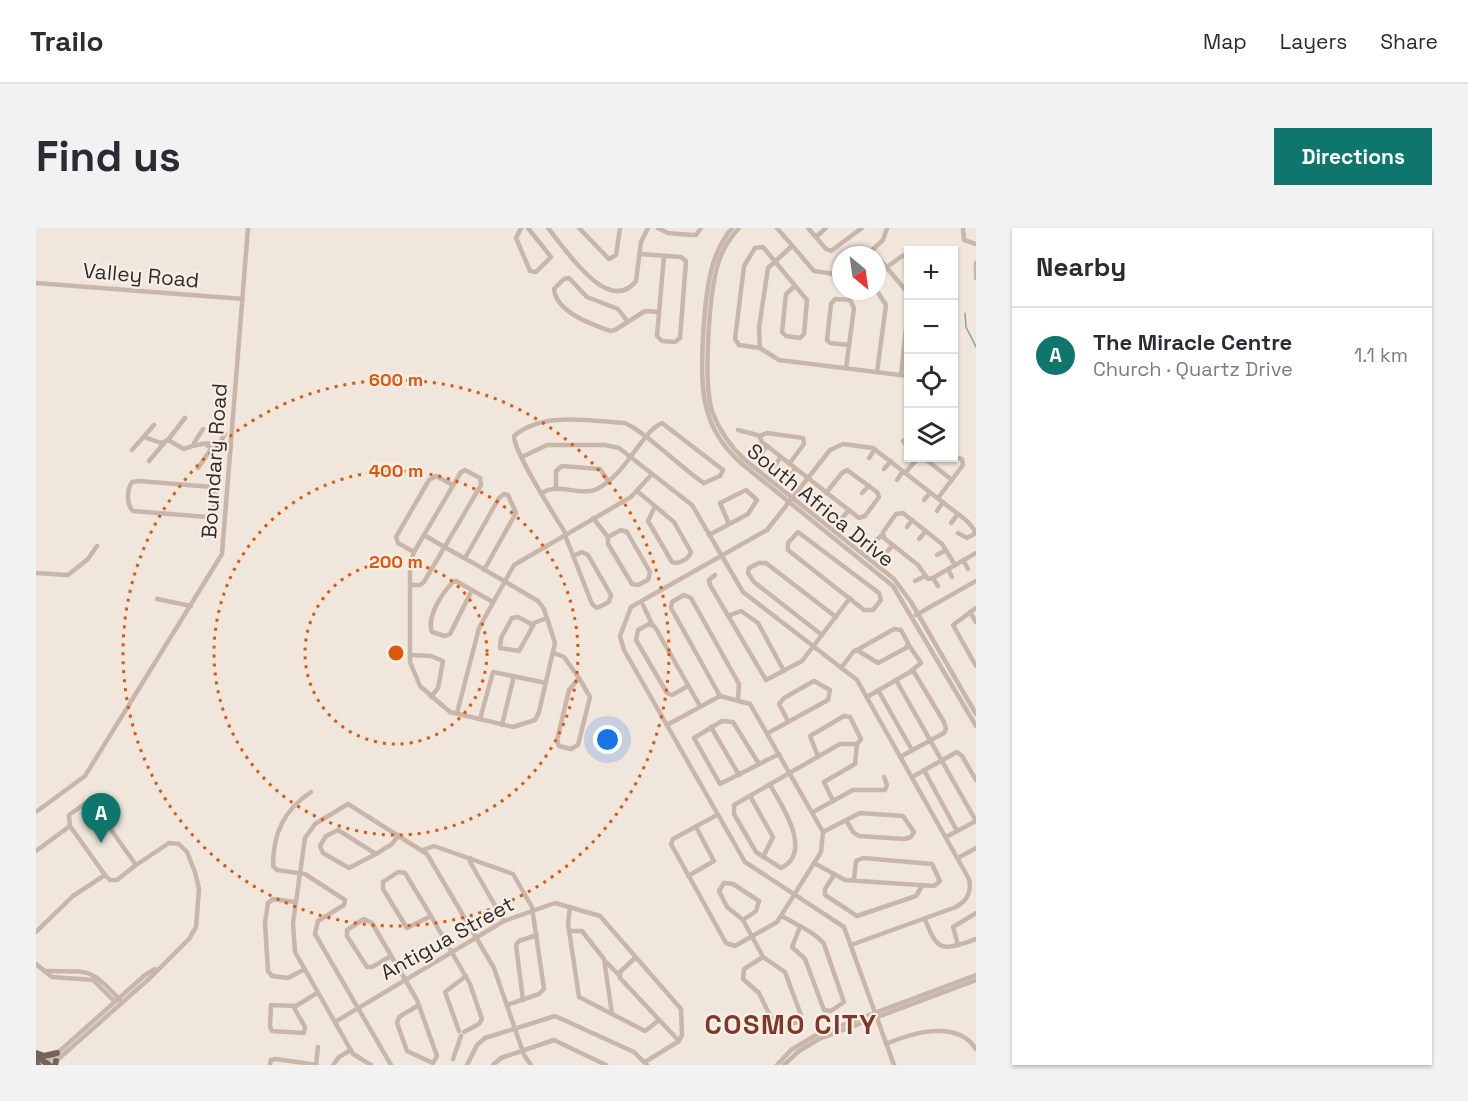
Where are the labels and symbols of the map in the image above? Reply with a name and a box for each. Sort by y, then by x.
north arrow [832,246,886,300]
street label: Valley Road [82,256,200,294]
text: 600 m [369,368,423,391]
street label: Boundary Road [195,382,233,540]
street label: South Africa Drive [742,437,900,573]
text: 400 m [369,459,423,482]
text: 200 m [369,550,423,573]
centre of rings [386,643,406,663]
your location [593,725,622,754]
pin: A [82,794,120,843]
street label: Antigua Street [375,890,519,986]
district label: COSMO CITY [704,1007,878,1042]

